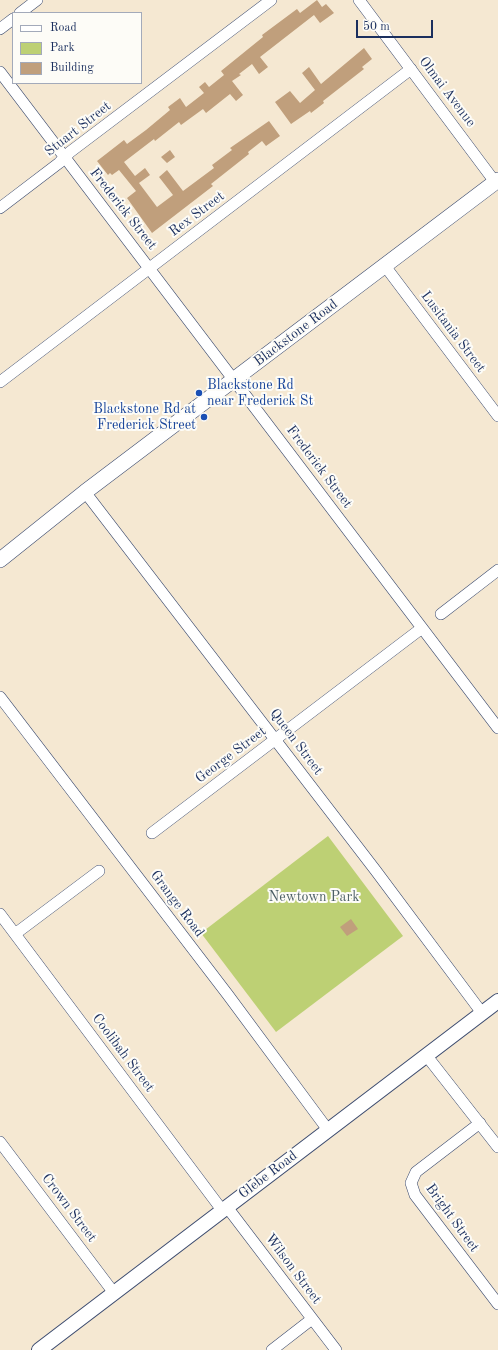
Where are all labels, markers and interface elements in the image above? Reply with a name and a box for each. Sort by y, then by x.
legend [12,12,142,84]
scale bar [358,12,435,38]
text: 50 m [363,21,390,33]
text: Road [50,22,77,34]
text: Park [50,42,75,54]
street label: Olmai Avenue [415,53,479,131]
text: Building [50,62,94,74]
street label: Stuart Street [41,98,115,160]
street label: Frederick Street [86,165,160,253]
street label: Rex Street [166,188,228,240]
street label: Lusitania Street [417,288,489,376]
street label: Blackstone Road [251,296,341,370]
place label: Blackstone Rd near Frederick St [207,377,313,410]
marker: Blackstone Rd near Frederick St [194,388,204,398]
place label: Blackstone Rd at Frederick Street [93,401,196,434]
marker: Blackstone Rd at Frederick Street [199,412,209,422]
street label: Frederick Street [282,422,356,512]
street label: Queen Street [266,706,326,778]
street label: George Street [192,723,270,787]
street label: Grange Road [146,867,208,941]
park label: Newtown Park [269,889,359,905]
street label: Coolibah Street [88,1011,158,1095]
street label: Glebe Road [235,1148,301,1202]
street label: Crown Street [38,1170,100,1246]
street label: Bright Street [422,1181,482,1255]
street label: Wilson Street [261,1231,325,1307]

